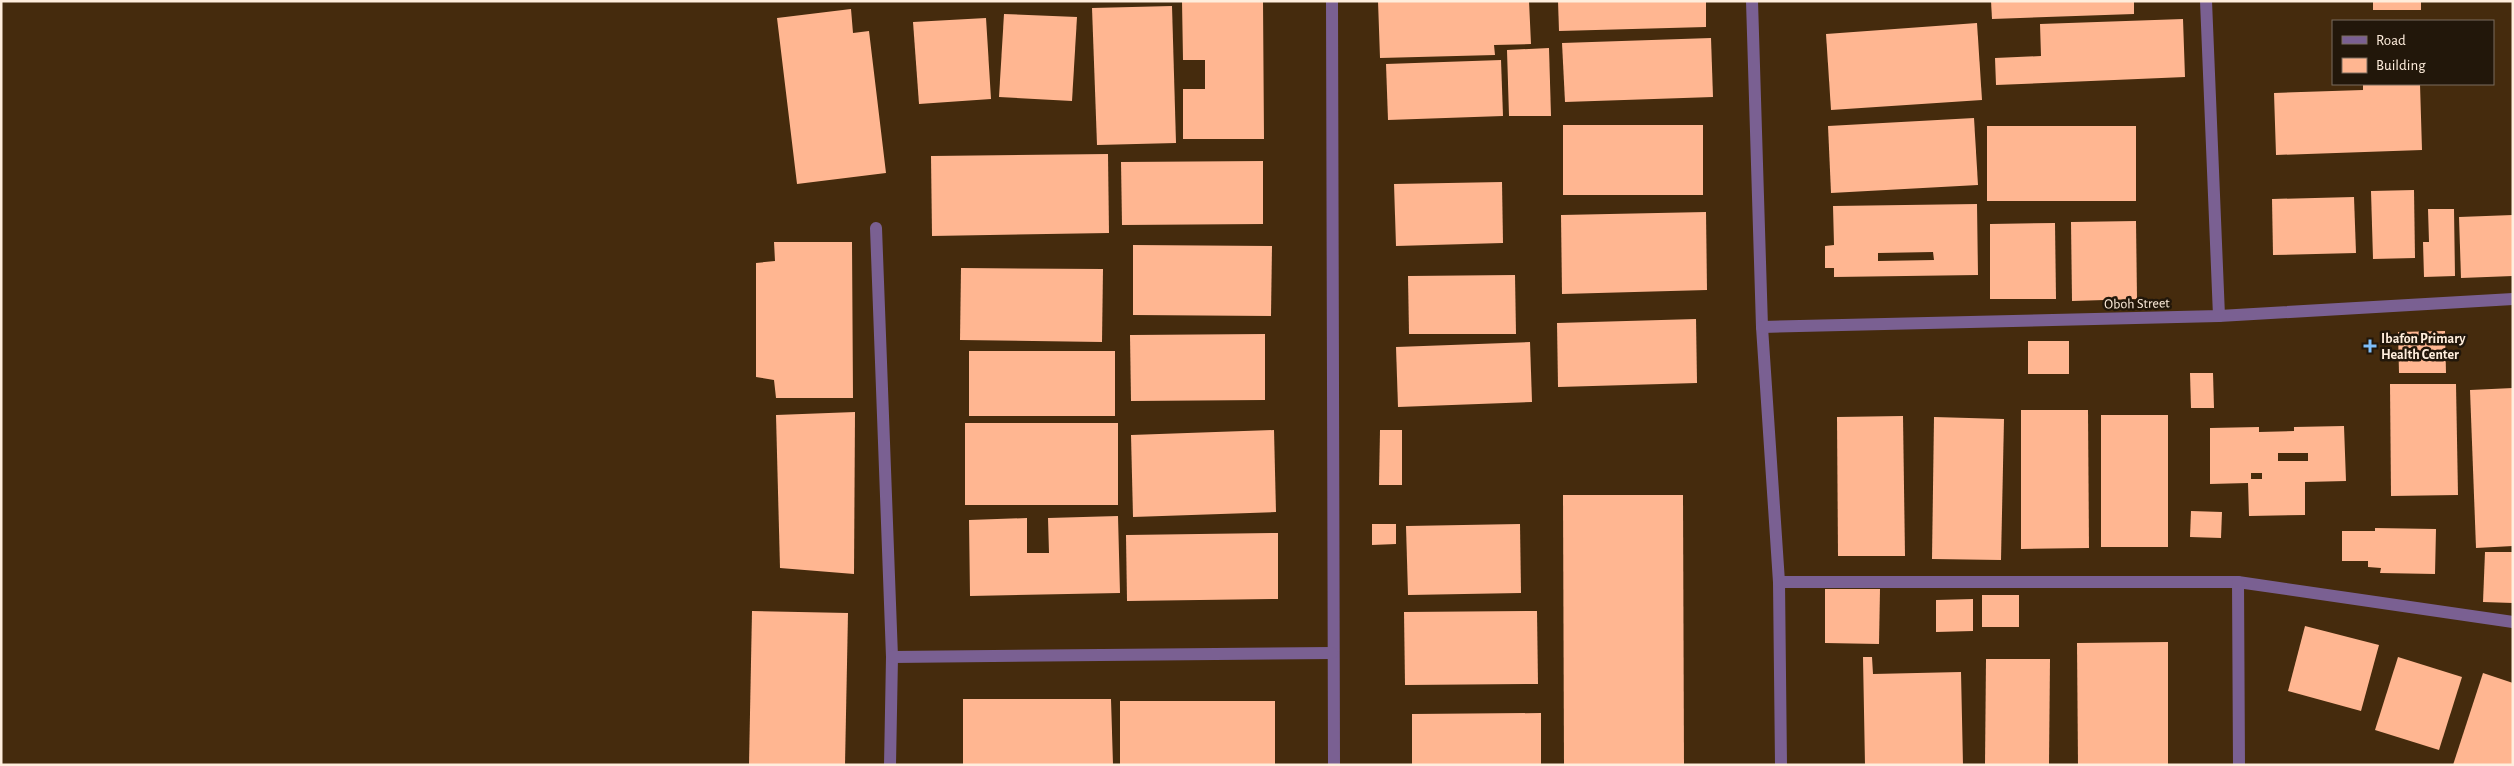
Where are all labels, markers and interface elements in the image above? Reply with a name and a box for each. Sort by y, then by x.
legend [2332,20,2494,85]
text: Road [2376,33,2406,48]
text: Building [2376,58,2426,73]
street label: Oboh Street [2104,296,2170,312]
place label: Ibafon Primary Health Center [2381,332,2466,362]
marker: Ibafon Primary Health Center [2363,339,2377,353]

